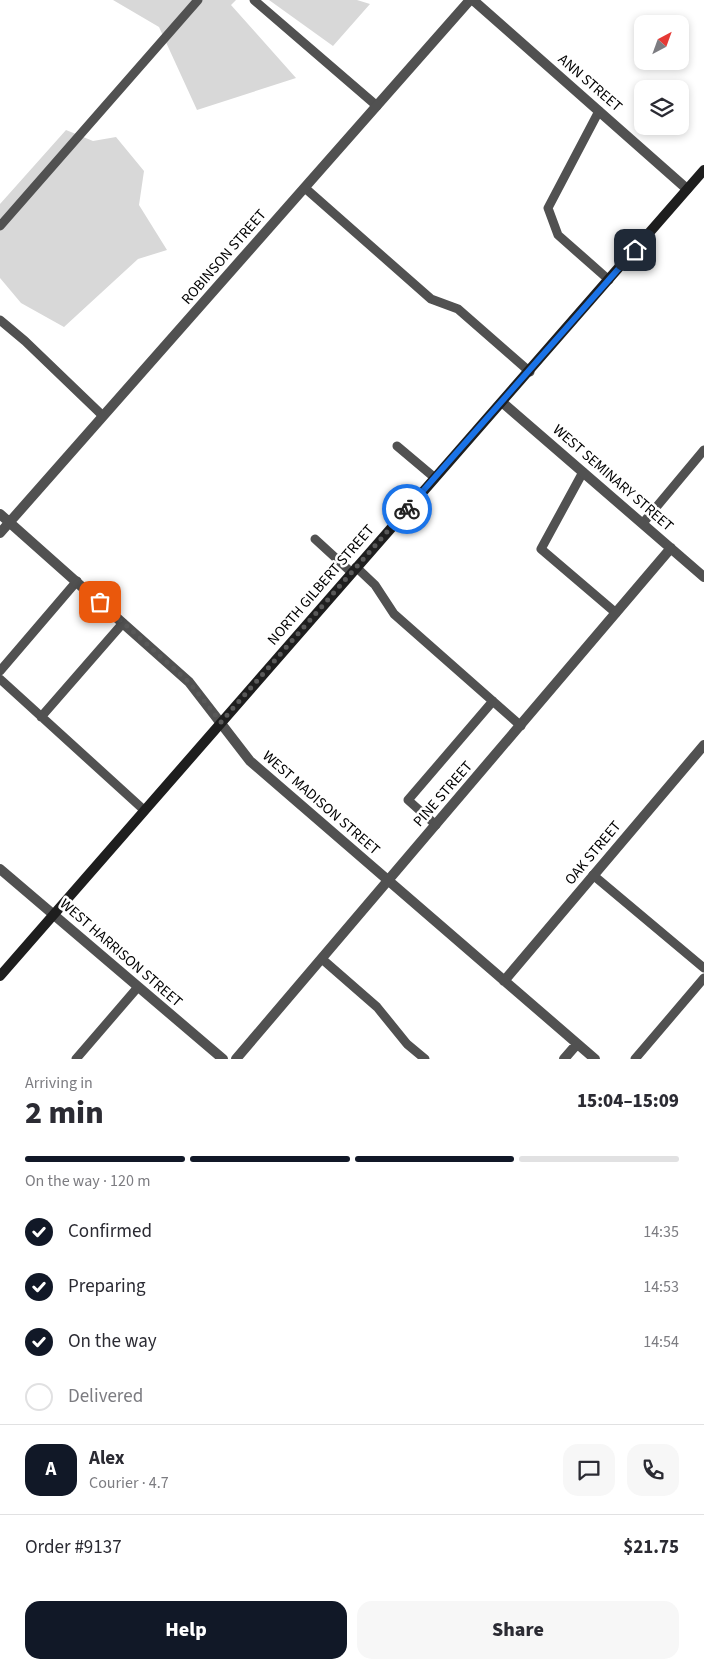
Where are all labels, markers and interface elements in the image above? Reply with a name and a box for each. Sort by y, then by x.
north arrow [634,15,689,70]
map controls [634,15,689,135]
street label: ANN STREET [553,49,627,117]
button: layers [634,80,689,135]
street label: ROBINSON STREET [177,205,271,309]
pin [614,229,656,271]
icon: home [621,236,649,264]
street label: WEST SEMINARY STREET [548,420,678,536]
courier [382,484,432,534]
icon: bike [393,495,421,523]
street label: NORTH GILBERT STREET [263,520,379,650]
pin [79,581,121,623]
icon: bag [86,588,114,616]
street label: WEST MADISON STREET [258,746,384,860]
street label: PINE STREET [408,756,478,832]
street label: OAK STREET [560,816,626,890]
street label: WEST HARRISON STREET [55,894,187,1012]
text: Arriving in [25,1072,93,1094]
text: 15:04–15:09 [577,1088,679,1115]
text: 2 min [25,1090,104,1136]
text: On the way · 120 m [25,1170,150,1192]
icon: check [25,1218,53,1246]
text: Confirmed [68,1218,152,1245]
text: 14:35 [643,1221,679,1243]
icon: check [25,1273,53,1301]
text: Preparing [68,1273,146,1300]
text: 14:53 [643,1276,679,1298]
icon: check [25,1328,53,1356]
text: On the way [68,1328,157,1355]
text: 14:54 [643,1331,679,1353]
text: Delivered [68,1383,143,1410]
button: chat [563,1444,615,1496]
button: phone [627,1444,679,1496]
text: Alex [89,1445,125,1472]
text: A [46,1456,56,1483]
text: Courier · 4.7 [89,1472,169,1494]
text: Order #9137 [25,1534,122,1561]
text: $21.75 [623,1534,679,1561]
button: Help [25,1601,347,1659]
button: Share [357,1601,679,1659]

